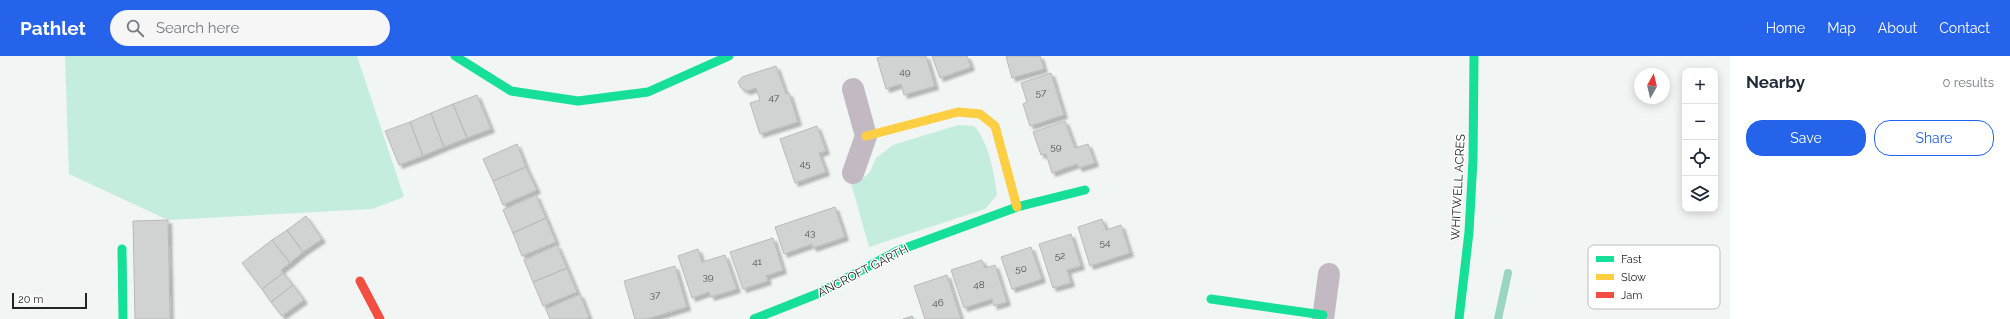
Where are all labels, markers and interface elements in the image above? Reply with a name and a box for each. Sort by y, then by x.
search box [110,10,390,46]
text: Pathlet [20,17,86,39]
icon: search [124,17,146,39]
text: Search here [156,19,239,37]
text: Home [1766,20,1805,36]
text: Map [1827,20,1856,36]
text: About [1878,20,1917,36]
text: Contact [1939,20,1990,36]
house number: 49 [899,66,911,77]
north arrow [1634,68,1670,104]
map controls [1682,68,1718,212]
button: + [1682,68,1718,104]
text: Nearby [1746,72,1805,92]
text: 0 results [1943,75,1994,90]
house number: 57 [1036,87,1047,98]
house number: 47 [769,92,780,103]
button: − [1682,104,1718,140]
button: Save [1746,120,1866,156]
button: Share [1874,120,1994,156]
street label: WHITWELL ACRES [1448,134,1468,240]
button: locate [1682,140,1718,176]
house number: 59 [1050,141,1062,152]
house number: 45 [800,158,811,169]
button: layers [1682,176,1718,212]
house number: 43 [805,227,815,238]
house number: 54 [1100,237,1111,248]
street label: ANCROFT GARTH [815,242,911,300]
legend [1588,245,1720,309]
house number: 52 [1055,250,1065,261]
text: Fast [1621,253,1642,266]
house number: 41 [752,256,763,267]
house number: 50 [1015,263,1027,274]
house number: 39 [702,271,714,282]
text: Slow [1621,271,1646,284]
house number: 48 [973,279,985,290]
house number: 37 [650,289,661,300]
text: Jam [1621,289,1642,302]
scale bar [12,291,87,310]
text: 20 m [18,293,43,306]
house number: 46 [932,297,944,308]

